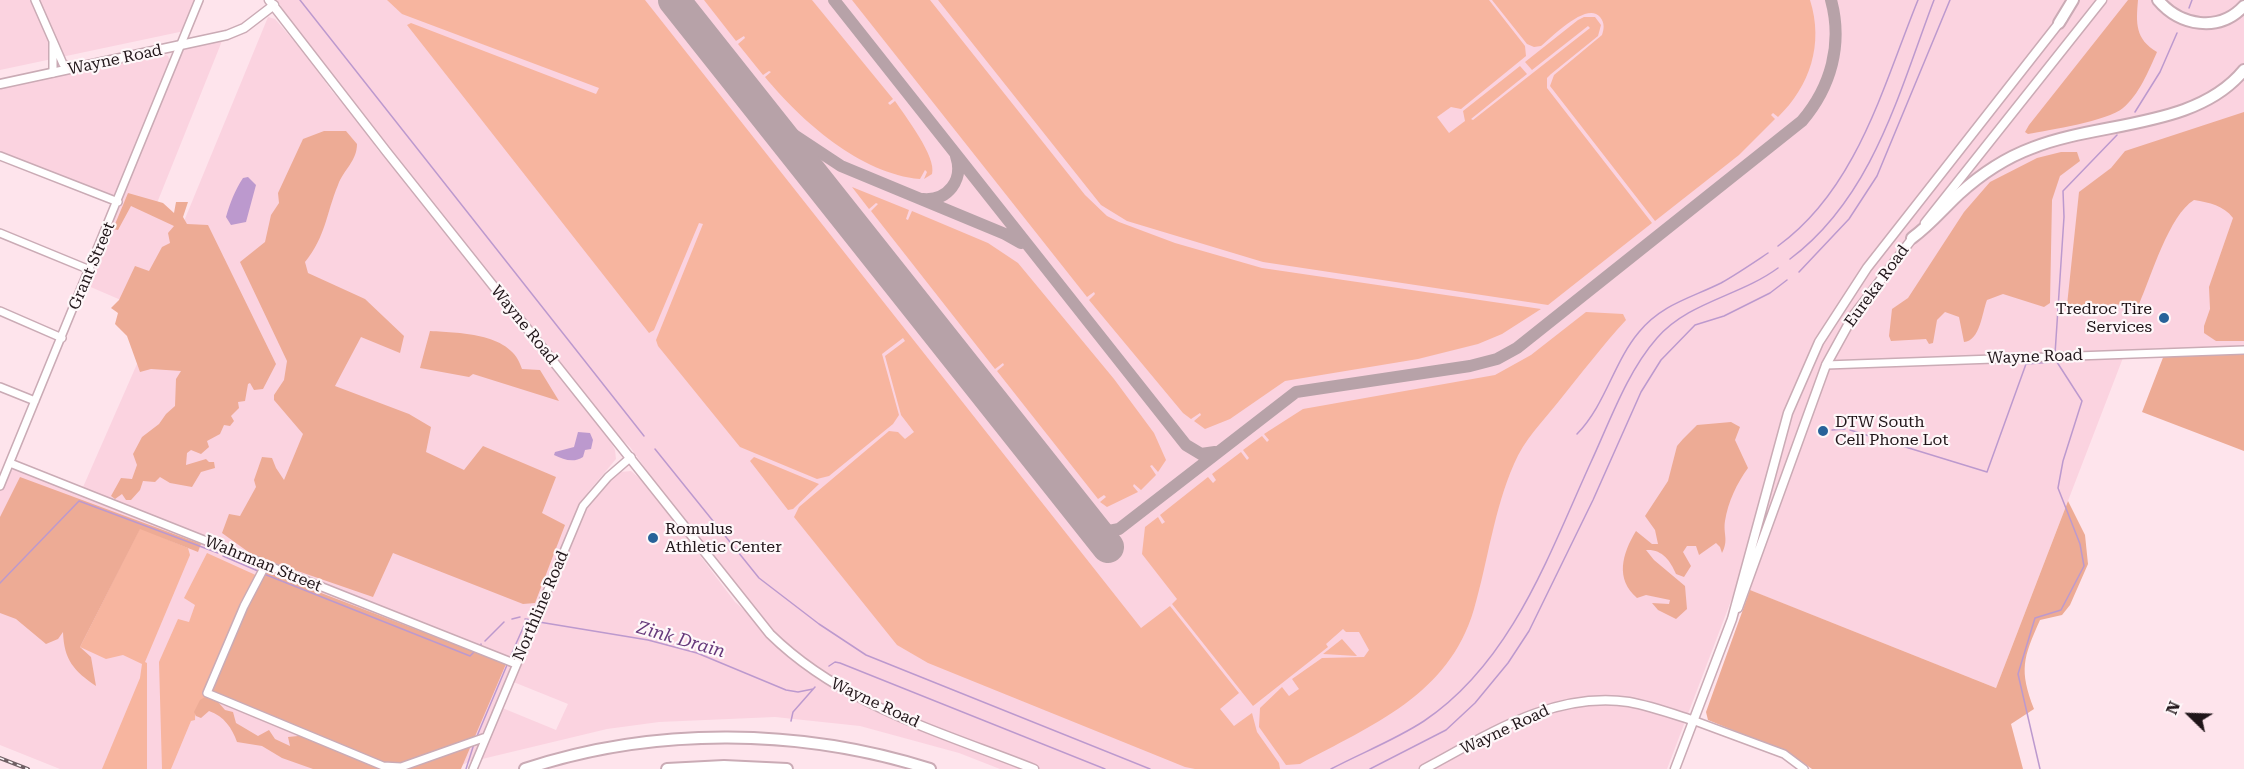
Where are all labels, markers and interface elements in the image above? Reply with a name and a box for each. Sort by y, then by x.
street label: Wayne Road [66,41,164,79]
street label: Grant Street [65,219,119,313]
street label: Eureka Road [1841,241,1913,331]
street label: Wayne Road [486,282,562,368]
place label: Tredroc Tire Services [2056,299,2152,337]
marker: Tredroc Tire Services [2157,311,2171,325]
street label: Wayne Road [1987,346,2083,368]
place label: DTW South Cell Phone Lot [1835,412,1948,450]
marker: DTW South Cell Phone Lot [1816,424,1830,438]
place label: Romulus Athletic Center [665,519,782,557]
marker: Romulus Athletic Center [646,531,660,545]
street label: Wahrman Street [202,532,324,596]
street label: Northline Road [509,548,573,664]
water label: Zink Drain [635,617,727,663]
street label: Wayne Road [828,674,922,732]
north arrow [2160,685,2220,745]
text: N [2162,698,2184,717]
street label: Wayne Road [1458,701,1552,759]

